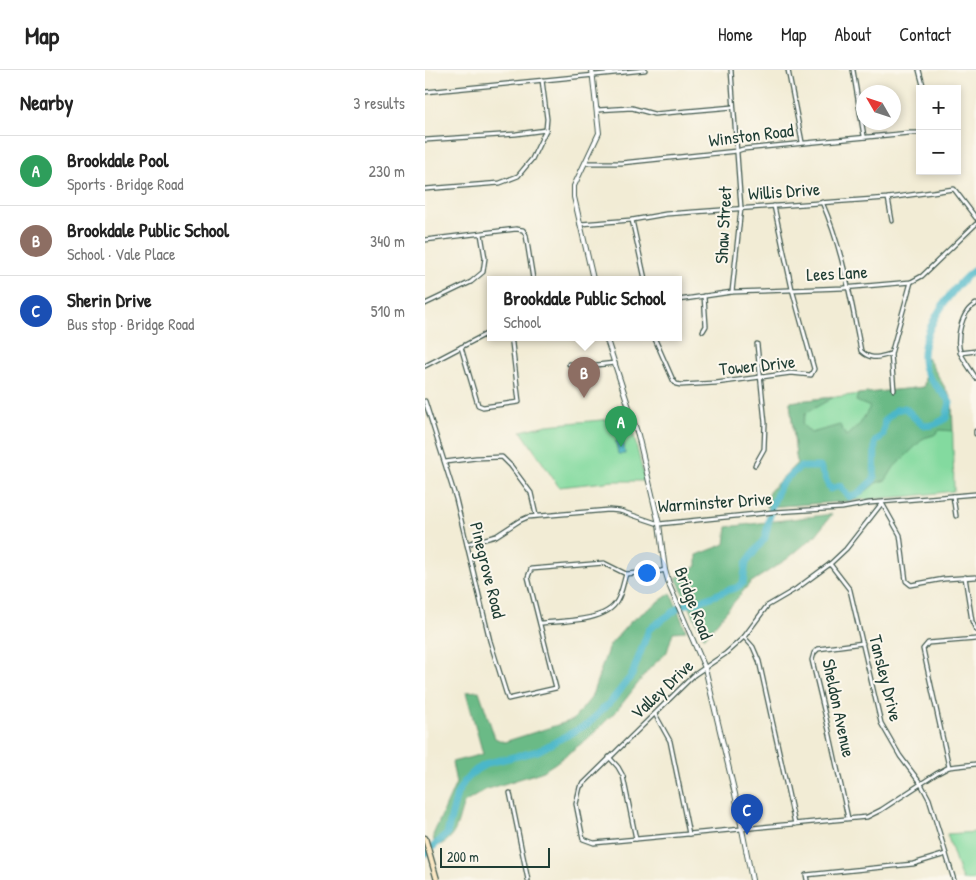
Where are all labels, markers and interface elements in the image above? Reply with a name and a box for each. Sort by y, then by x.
text: Map [25,19,59,51]
text: Home [718,22,753,47]
text: Map [781,22,806,47]
text: About [834,22,871,47]
text: Contact [899,22,951,47]
north arrow [856,85,901,130]
map controls [916,85,961,175]
button: + [916,85,961,130]
text: Nearby [20,88,73,117]
text: 3 results [353,92,405,114]
street label: Winston Road [707,117,795,153]
button: − [916,130,961,175]
text: Brookdale Pool [67,147,169,173]
text: A [32,160,40,182]
text: 230 m [369,160,405,182]
text: Sports · Bridge Road [67,173,184,195]
street label: Willis Drive [747,176,821,206]
street label: Shaw Street [708,185,738,264]
text: Brookdale Public School [67,217,229,243]
text: B [32,230,40,252]
text: 340 m [370,230,405,252]
text: School · Vale Place [67,243,175,265]
street label: Lees Lane [806,259,868,287]
popup [487,276,682,341]
text: Brookdale Public School [503,285,666,311]
text: Sherin Drive [67,287,152,313]
text: C [32,300,40,322]
text: 510 m [371,300,405,322]
text: School [503,311,541,333]
text: Bus stop · Bridge Road [67,313,194,335]
street label: Tower Drive [718,349,796,381]
pin: B [568,357,600,398]
pin: A [605,406,637,447]
street label: Warminster Drive [657,486,773,518]
street label: Pinegrove Road [464,519,512,621]
your location [634,560,660,586]
street label: Bridge Road [669,563,719,643]
street label: Tansley Drive [863,632,909,724]
street label: Valley Drive [625,653,699,725]
street label: Sheldon Avenue [816,657,862,759]
pin: C [731,794,763,835]
scale bar [440,845,550,868]
text: 200 m [447,847,479,866]

